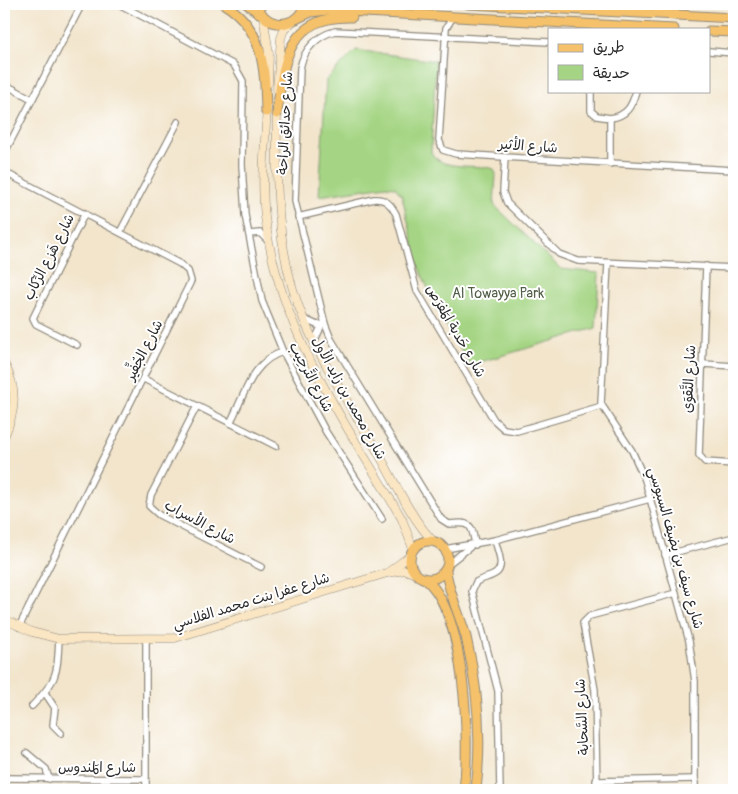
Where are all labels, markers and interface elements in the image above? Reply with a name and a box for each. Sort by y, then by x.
legend [548,28,710,92]
text: طريق [593,38,625,57]
text: حديقة [593,64,630,83]
street label: شارع حدائق الراحة [274,71,297,175]
street label: شارع الأثير [497,134,558,158]
street label: شارع هَزع الرِّكاب [20,211,79,304]
street label: شارع حَدبة المَفرَص [422,282,489,381]
park label: Al Towayya Park [452,285,544,302]
street label: شارع الجُفِّير [118,316,167,384]
street label: شارع محمد بن زايد الأول [307,333,391,463]
street label: شارع التَّرحِيب [285,339,338,415]
street label: شارع التَّقوَى [677,344,700,413]
street label: شارع سيف بن يضيف السبوسي [641,465,707,632]
street label: شارع الأسراب [161,495,239,549]
street label: شارع عفرا بنت محمد الفلاسي [170,569,333,637]
street label: شارع السَّحابة [572,678,593,756]
street label: شارع المَندوس [58,759,136,777]

